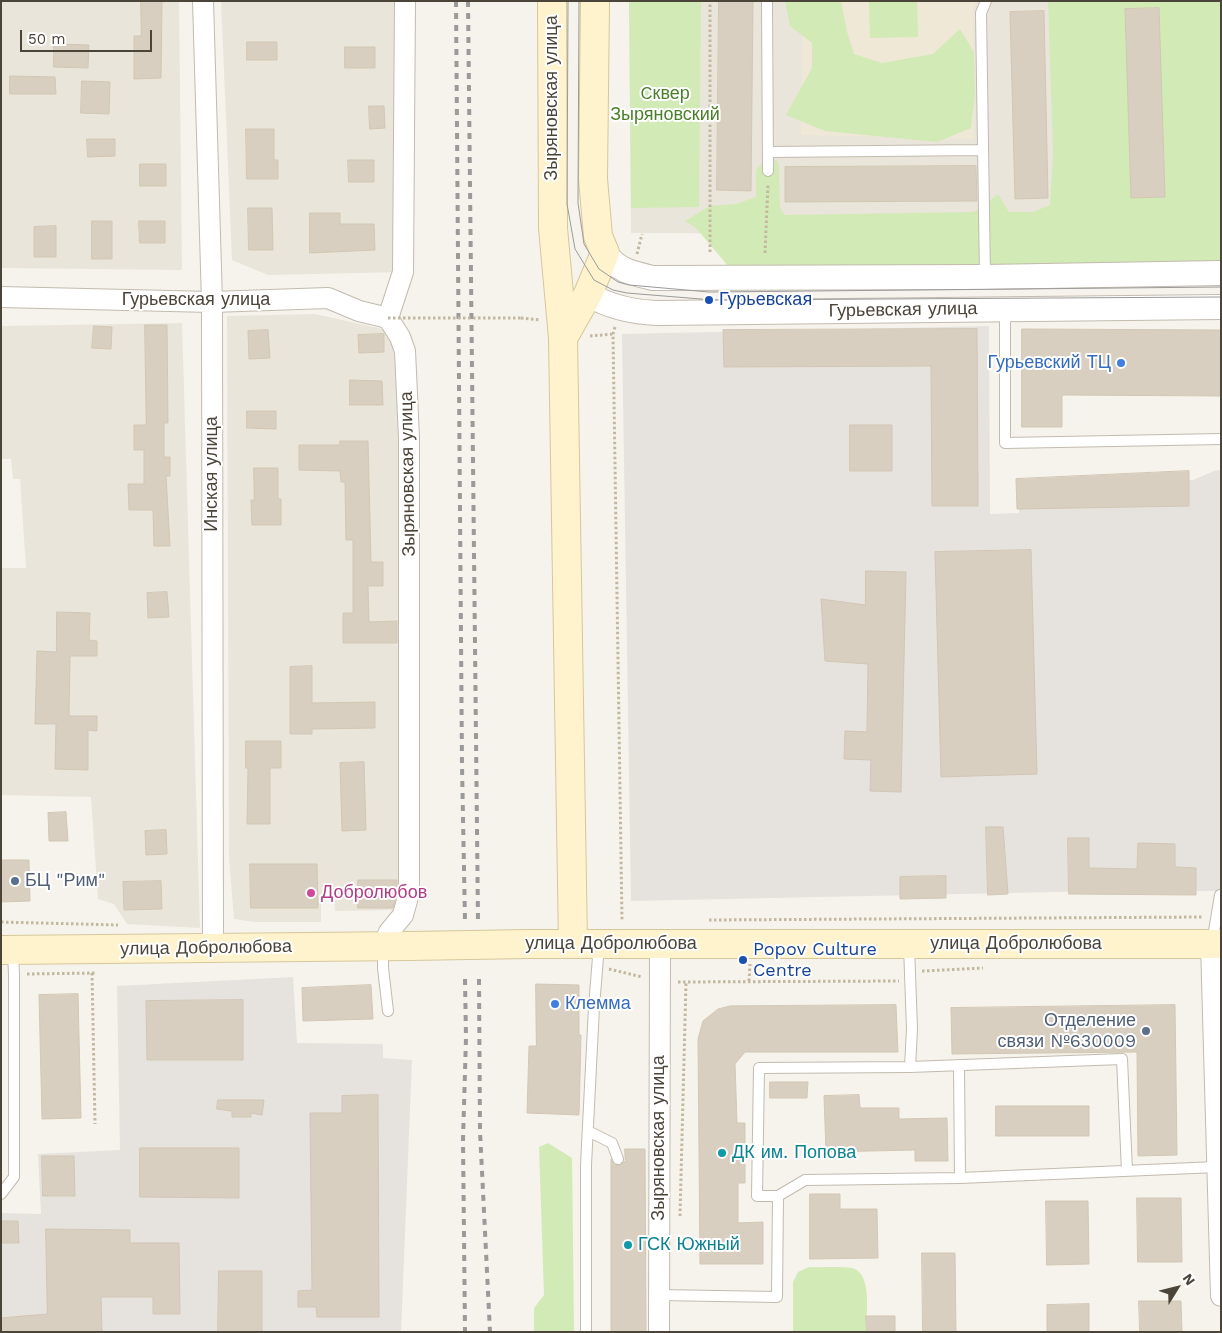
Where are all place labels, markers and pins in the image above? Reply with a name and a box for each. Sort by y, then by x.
place label: Гурьевская [719,289,812,311]
marker: Гурьевская [703,294,715,306]
place label: Гурьевский ТЦ [987,352,1111,374]
marker: Гурьевский ТЦ [1115,357,1127,369]
place label: БЦ "Рим" [25,870,105,892]
marker: БЦ "Рим" [9,875,21,887]
place label: Добролюбов [321,882,427,904]
marker: Добролюбов [305,887,317,899]
place label: Popov Culture Centre [753,939,877,982]
marker: Popov Culture Centre [737,954,749,966]
place label: Клемма [565,993,631,1015]
marker: Клемма [549,998,561,1010]
place label: Отделение связи №630009 [998,1010,1136,1052]
marker: Отделение связи №630009 [1140,1025,1152,1037]
place label: ДК им. Попова [732,1142,856,1164]
marker: ДК им. Попова [716,1147,728,1159]
place label: ГСК Южный [638,1234,740,1256]
marker: ГСК Южный [622,1239,634,1251]

